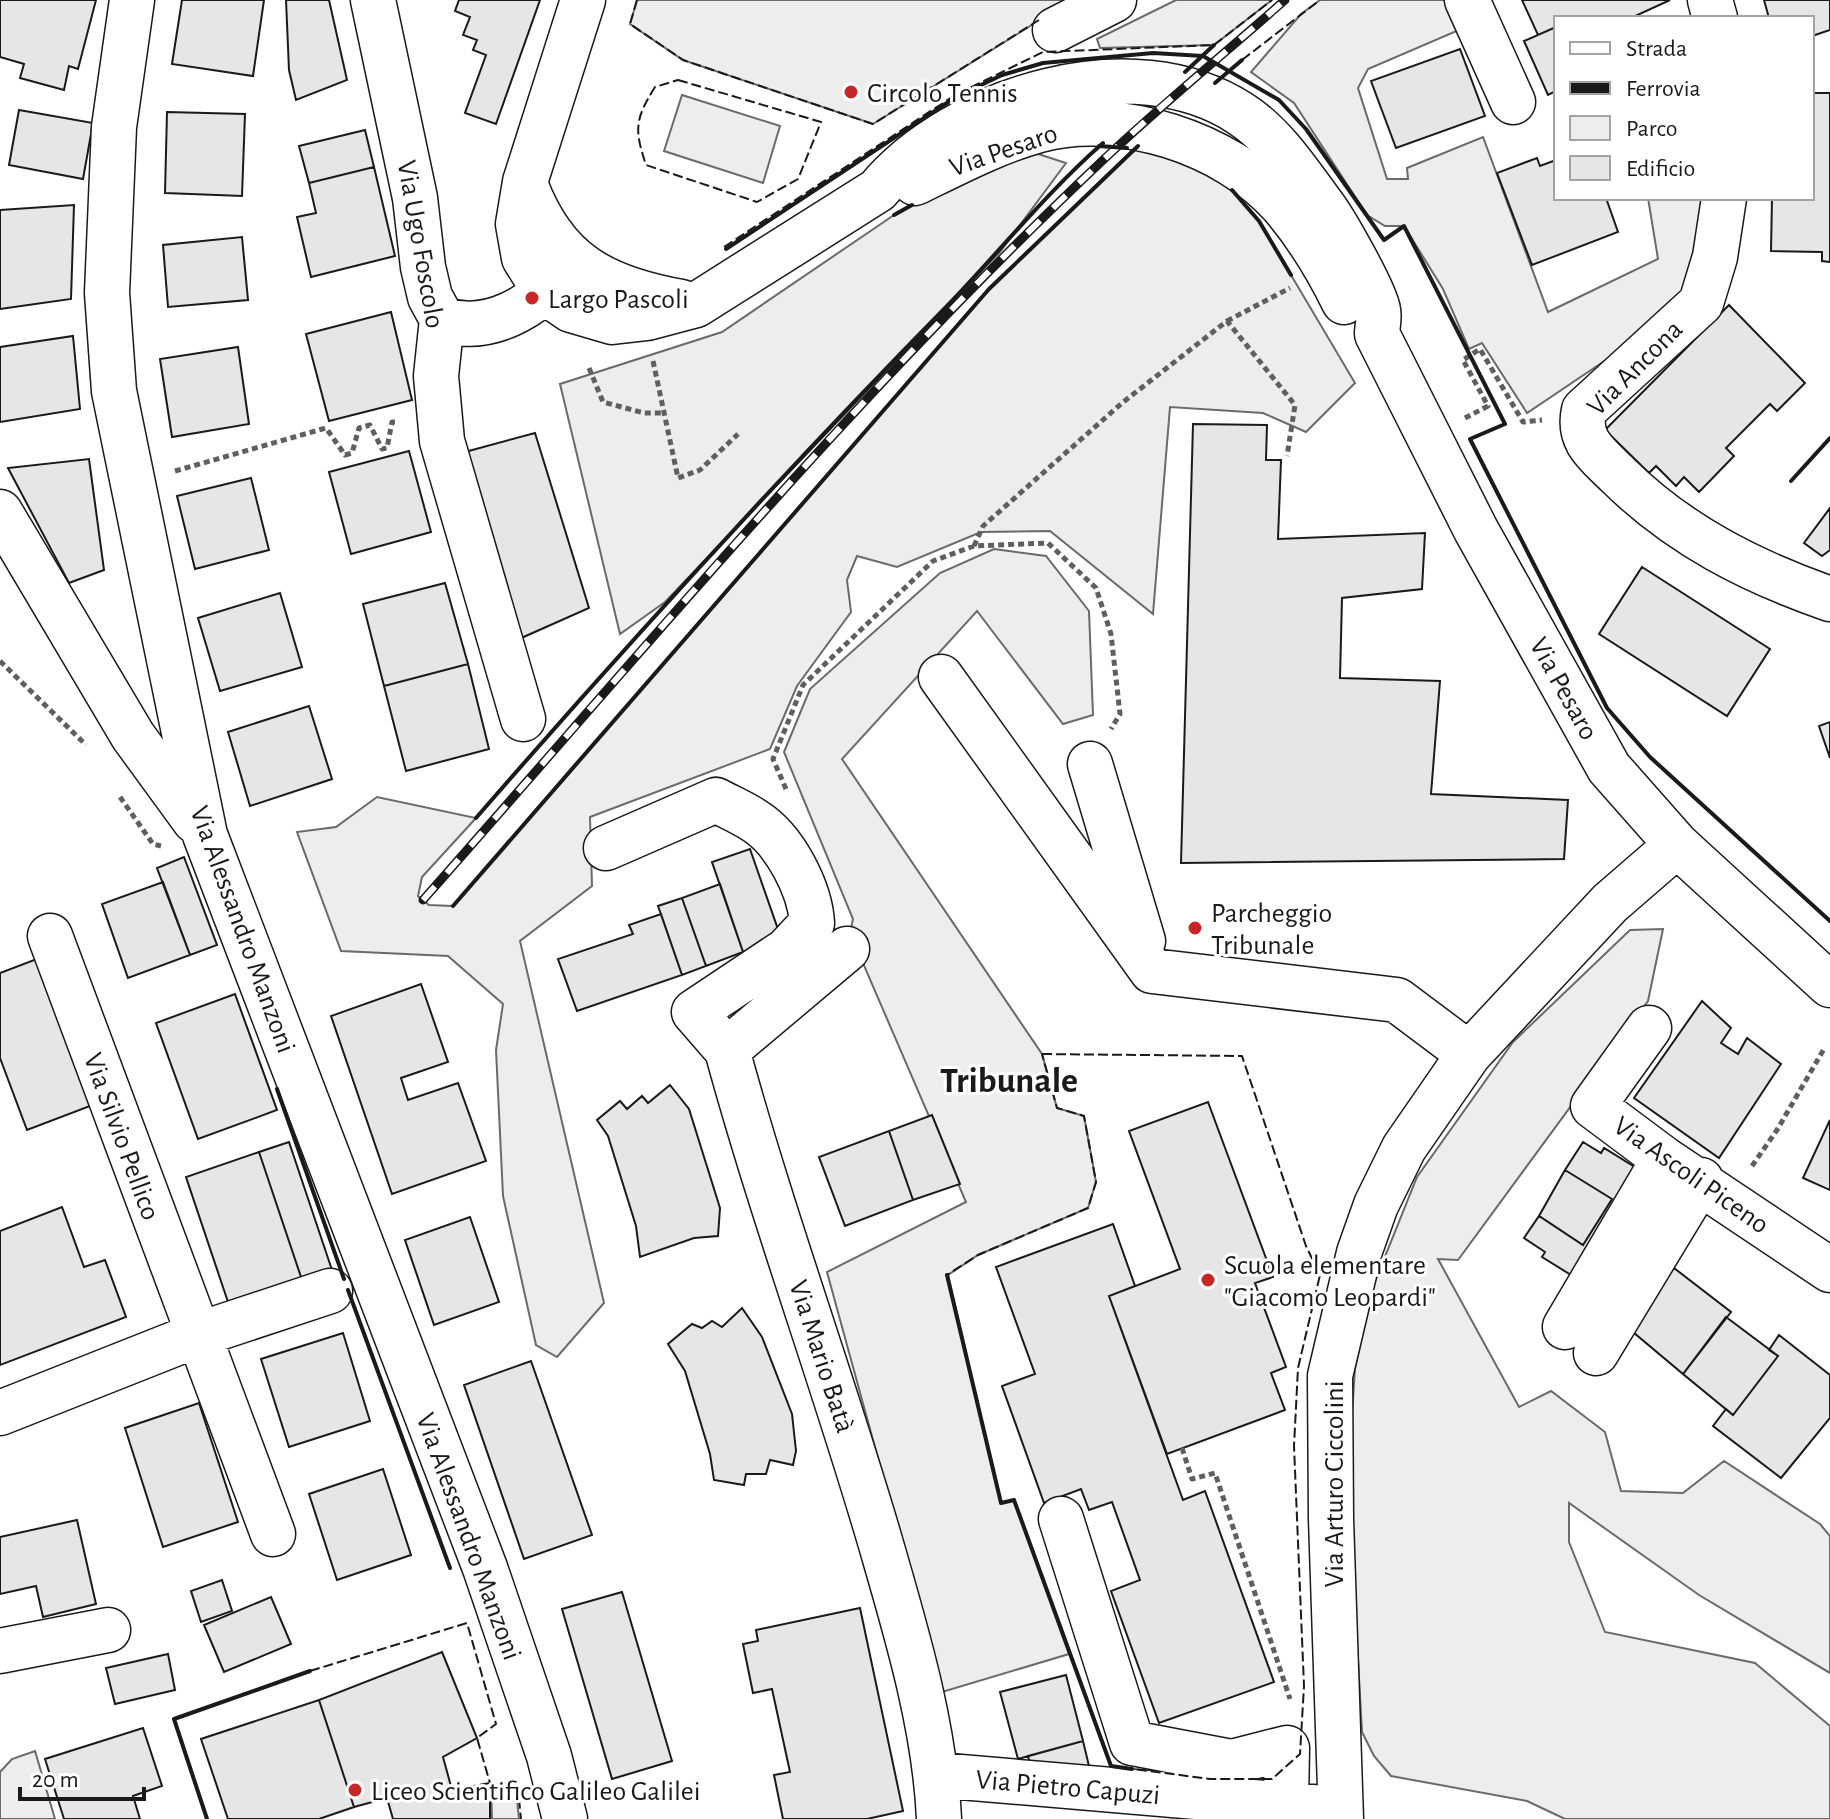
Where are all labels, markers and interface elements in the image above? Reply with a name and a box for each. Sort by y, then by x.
legend [1554,16,1814,200]
text: Strada [1626,37,1687,61]
text: Ferrovia [1626,77,1701,101]
place label: Circolo Tennis [867,80,1018,108]
marker: Circolo Tennis [842,83,860,101]
text: Parco [1626,117,1677,141]
street label: Via Pesaro [946,119,1061,182]
text: Edificio [1626,157,1695,181]
street label: Via Ugo Foscolo [391,158,449,331]
place label: Largo Pascoli [548,286,689,314]
marker: Largo Pascoli [523,289,541,307]
street label: Via Ancona [1582,315,1689,421]
street label: Via Pesaro [1524,633,1603,745]
street label: Via Alessandro Manzoni [184,802,300,1057]
place label: Parcheggio Tribunale [1211,900,1332,960]
marker: Parcheggio Tribunale [1186,919,1204,937]
street label: Via Silvio Pellico [78,1049,164,1224]
district label: Tribunale [940,1063,1078,1099]
street label: Via Ascoli Piceno [1608,1112,1774,1240]
place label: Scuola elementare "Giacomo Leopardi" [1224,1252,1436,1312]
marker: Scuola elementare "Giacomo Leopardi" [1199,1271,1217,1289]
street label: Via Mario Batà [783,1277,859,1436]
street label: Via Arturo Ciccolini [1321,1381,1349,1587]
street label: Via Alessandro Manzoni [410,1409,526,1664]
scale bar [20,1751,144,1801]
street label: Via Pietro Capuzi [974,1766,1161,1810]
text: 20 m [32,1768,79,1792]
place label: Liceo Scientifico Galileo Galilei [371,1778,701,1806]
marker: Liceo Scientifico Galileo Galilei [346,1781,364,1799]

